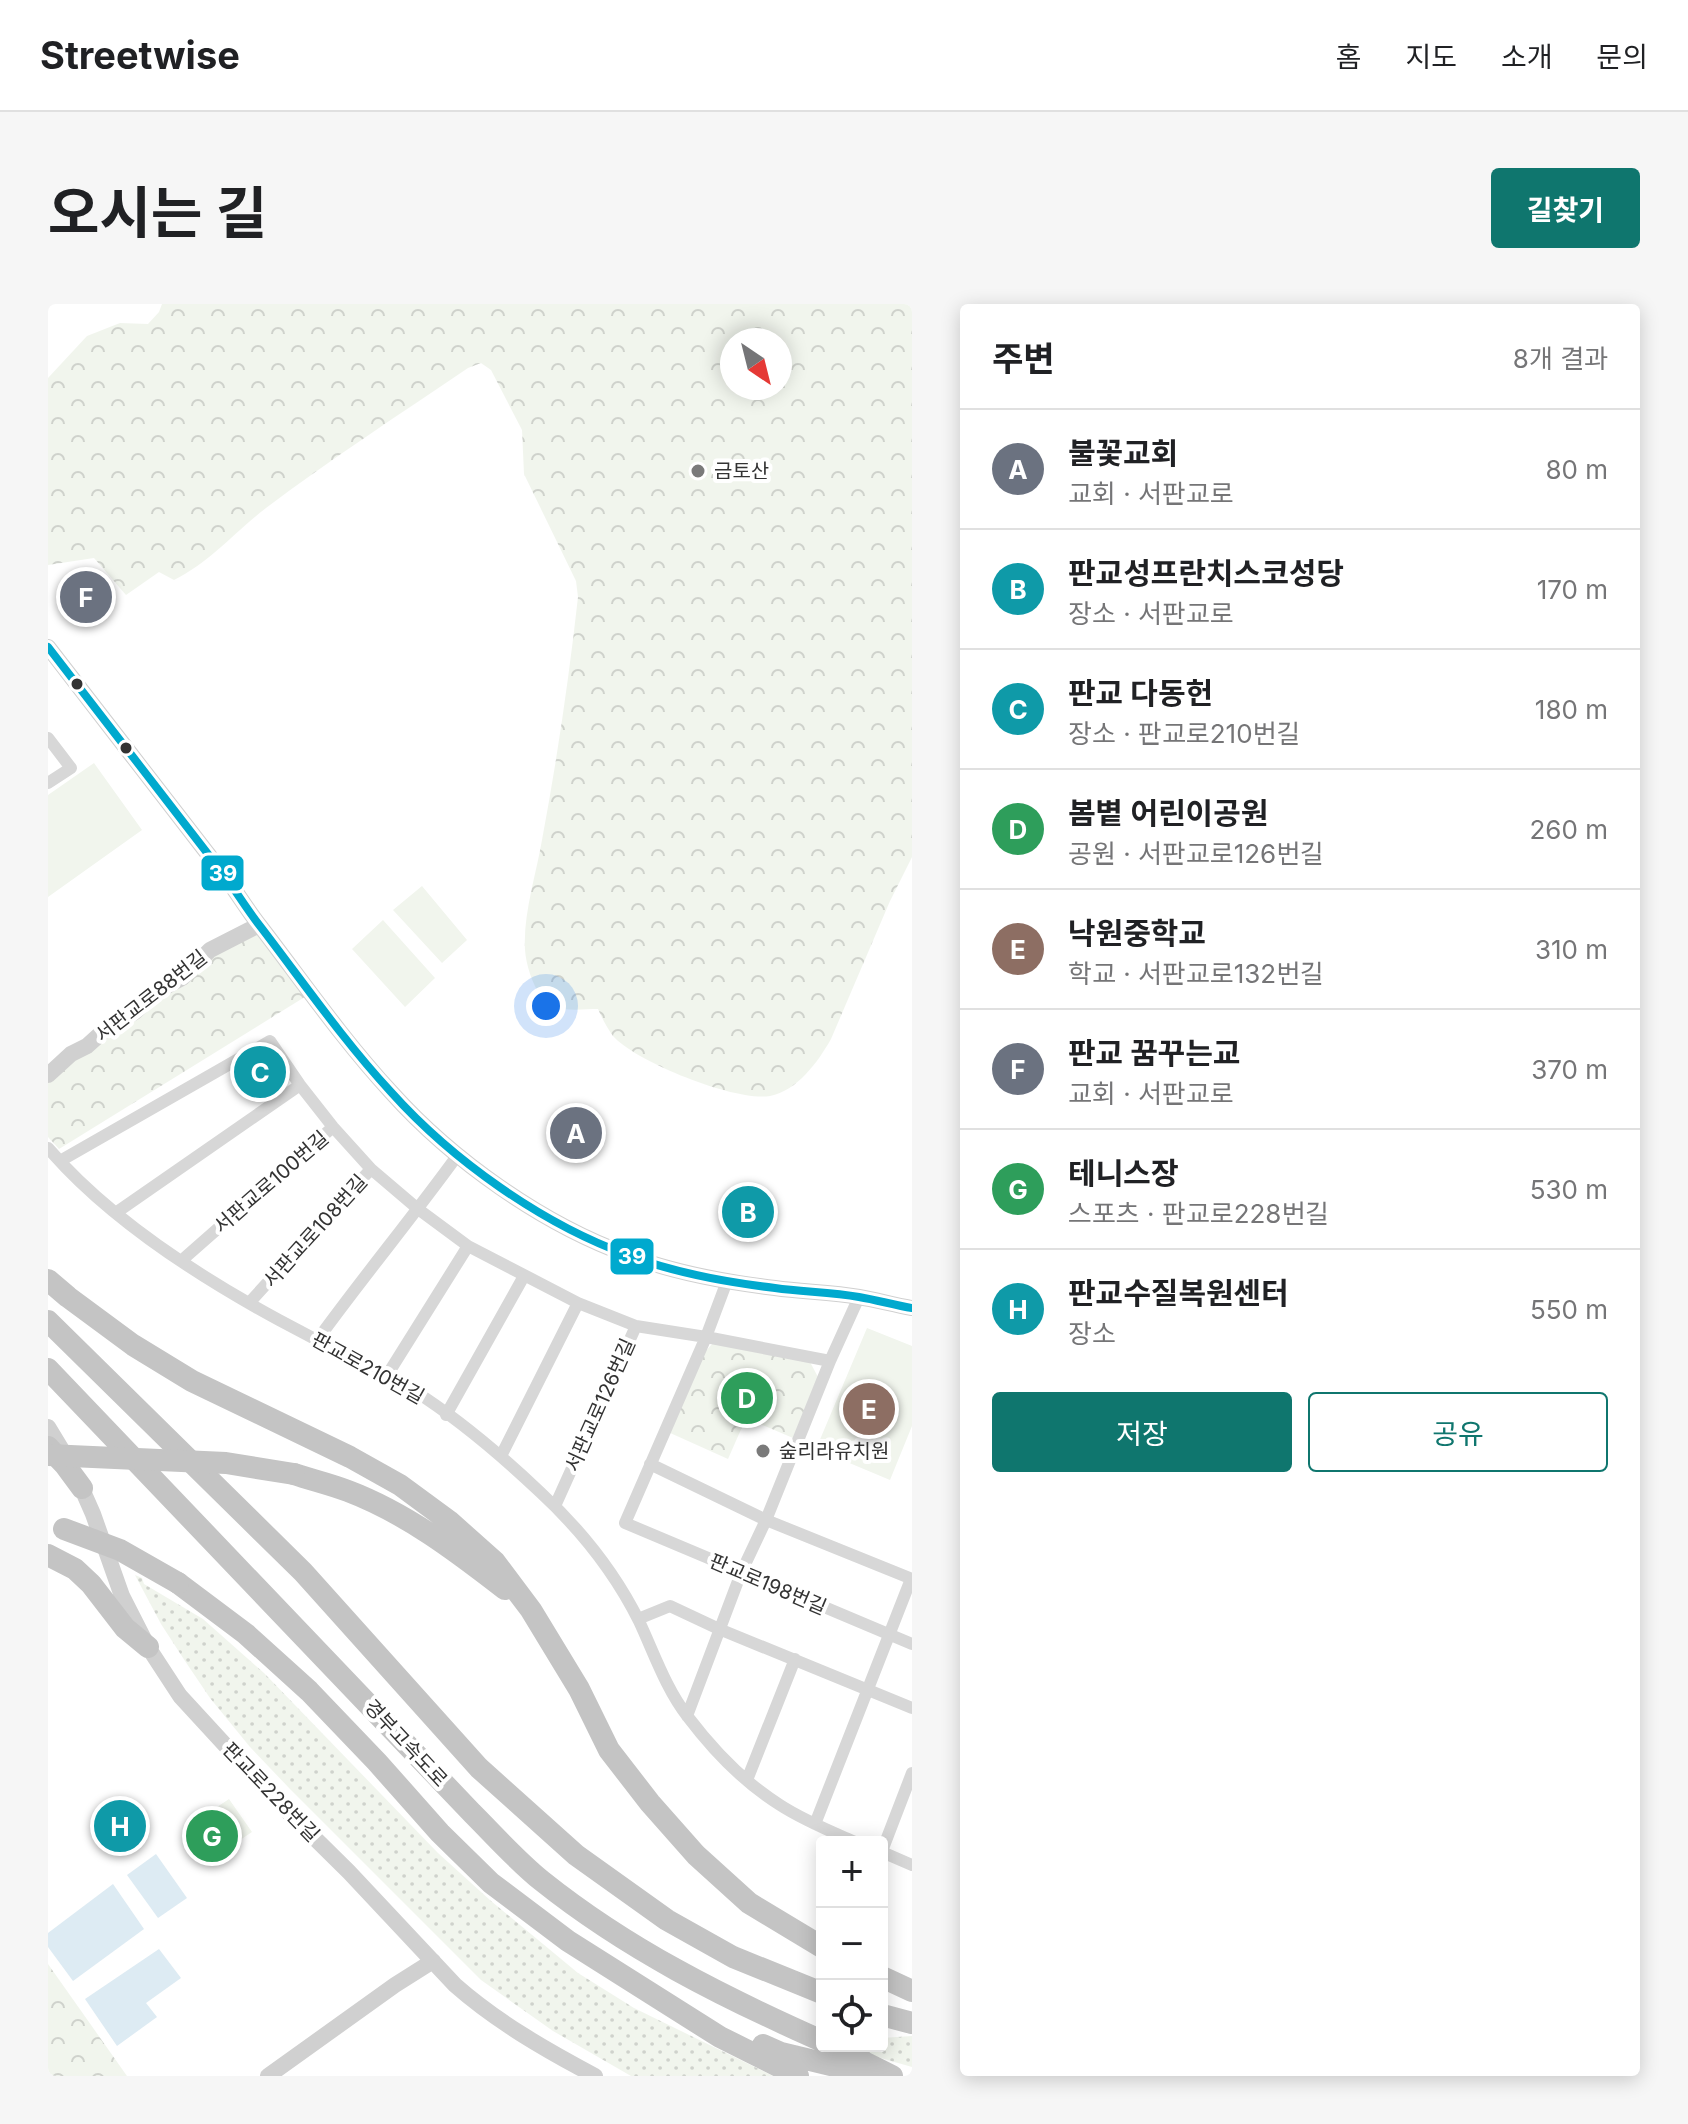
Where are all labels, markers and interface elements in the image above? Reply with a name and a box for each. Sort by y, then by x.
text: Streetwise [40,32,240,78]
text: 홈 [1336,40,1361,74]
text: 지도 [1405,40,1457,74]
text: 소개 [1501,40,1552,74]
text: 문의 [1596,40,1648,74]
button: 길찾기 [1491,168,1640,248]
text: 오시는 길 [48,179,267,247]
north arrow [720,328,792,400]
text: 주변 [992,338,1055,379]
text: 8개 결과 [1513,343,1608,374]
text: 불꽃교회 [1068,435,1178,471]
text: A [1008,454,1028,485]
text: 80 m [1545,454,1608,485]
place label: 금토산 [714,459,769,483]
marker: 금토산 [689,462,707,480]
text: 교회 · 서판교로 [1068,478,1234,509]
text: 판교성프란치스코성당 [1068,555,1344,591]
pin: F [60,567,112,627]
text: B [1009,574,1027,605]
text: 170 m [1537,574,1608,605]
text: 장소 · 서판교로 [1068,598,1234,629]
text: 판교 다동헌 [1068,675,1213,711]
unlabelled marker [69,676,85,692]
text: C [1008,694,1028,725]
text: 180 m [1535,694,1608,725]
text: 장소 · 판교로210번길 [1068,718,1300,749]
unlabelled marker [118,740,134,756]
text: 봄볕 어린이공원 [1068,795,1268,831]
text: D [1009,814,1027,845]
text: 260 m [1530,814,1608,845]
text: 공원 · 서판교로126번길 [1068,838,1324,869]
line badge: 39 [200,854,245,892]
text: 39 [209,860,237,886]
text: 낙원중학교 [1068,915,1206,951]
text: E [1010,934,1026,965]
text: 310 m [1535,934,1608,965]
street label: 서판교로88번길 [90,945,212,1047]
text: 학교 · 서판교로132번길 [1068,958,1324,989]
your location [526,986,566,1026]
text: 판교 꿈꾸는교 [1068,1035,1241,1071]
pin: C [234,1042,286,1102]
text: F [1010,1054,1026,1085]
text: 370 m [1531,1054,1608,1085]
text: 교회 · 서판교로 [1068,1078,1234,1109]
pin: A [550,1103,602,1163]
street label: 서판교로100번길 [209,1126,333,1238]
text: 테니스장 [1068,1155,1178,1191]
street label: 서판교로108번길 [258,1170,372,1292]
text: G [1008,1174,1028,1205]
text: 530 m [1530,1174,1608,1205]
pin: B [722,1182,774,1242]
text: 스포츠 · 판교로228번길 [1068,1198,1329,1229]
line badge: 39 [609,1237,655,1276]
text: 39 [618,1243,646,1269]
text: 판교수질복원센터 [1068,1275,1289,1311]
text: H [1008,1294,1028,1325]
text: 550 m [1530,1294,1608,1325]
text: 장소 [1068,1318,1116,1349]
street label: 판교로210번길 [308,1327,428,1409]
street label: 서판교로126번길 [560,1335,640,1475]
pin: D [721,1368,773,1428]
pin: E [843,1379,895,1439]
button: 저장 [992,1392,1292,1472]
button: 공유 [1308,1392,1608,1472]
place label: 숲리라유치원 [779,1439,889,1463]
marker: 숲리라유치원 [754,1442,772,1460]
street label: 판교로198번길 [706,1549,830,1619]
street label: 경부고속도로 [360,1694,452,1792]
street label: 판교로228번길 [218,1737,324,1847]
pin: H [94,1796,146,1856]
pin: G [186,1806,238,1866]
map controls [816,1836,888,2052]
button: + [816,1836,888,1908]
button: − [816,1908,888,1980]
button: locate [816,1980,888,2052]

